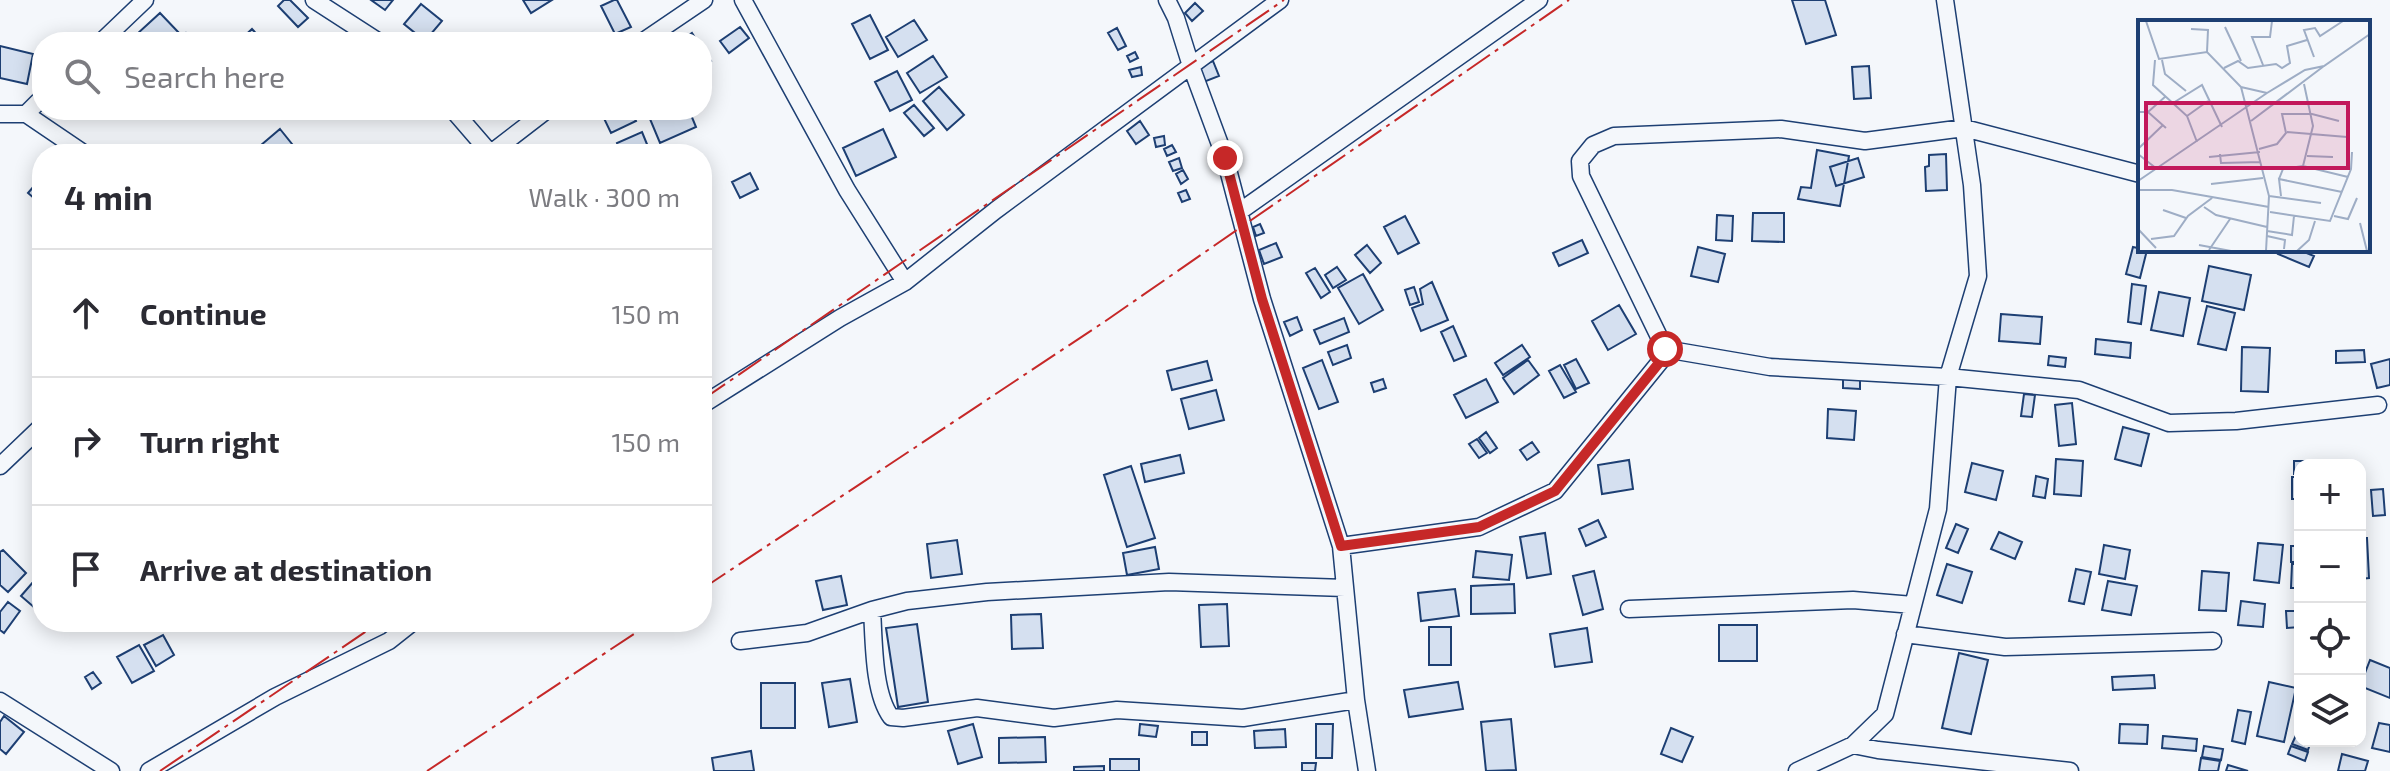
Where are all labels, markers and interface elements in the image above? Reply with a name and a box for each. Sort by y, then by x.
inset map [2138,20,2370,252]
search box [32,32,712,120]
icon: search [60,54,104,98]
text: Search here [124,58,285,94]
route end [1207,140,1243,176]
text: 4 min [64,176,153,217]
text: Walk · 300 m [529,181,680,212]
icon: ahead [64,291,108,335]
text: Continue [140,295,267,331]
text: 150 m [611,298,680,329]
route start [1647,331,1683,367]
icon: right [64,419,108,463]
text: Turn right [140,423,280,459]
text: 150 m [611,426,680,457]
map controls [2294,459,2366,747]
button: + [2294,459,2366,531]
button: − [2294,531,2366,603]
icon: arrive [64,547,108,591]
text: Arrive at destination [140,551,432,587]
button: locate [2294,603,2366,675]
button: layers [2294,675,2366,747]

